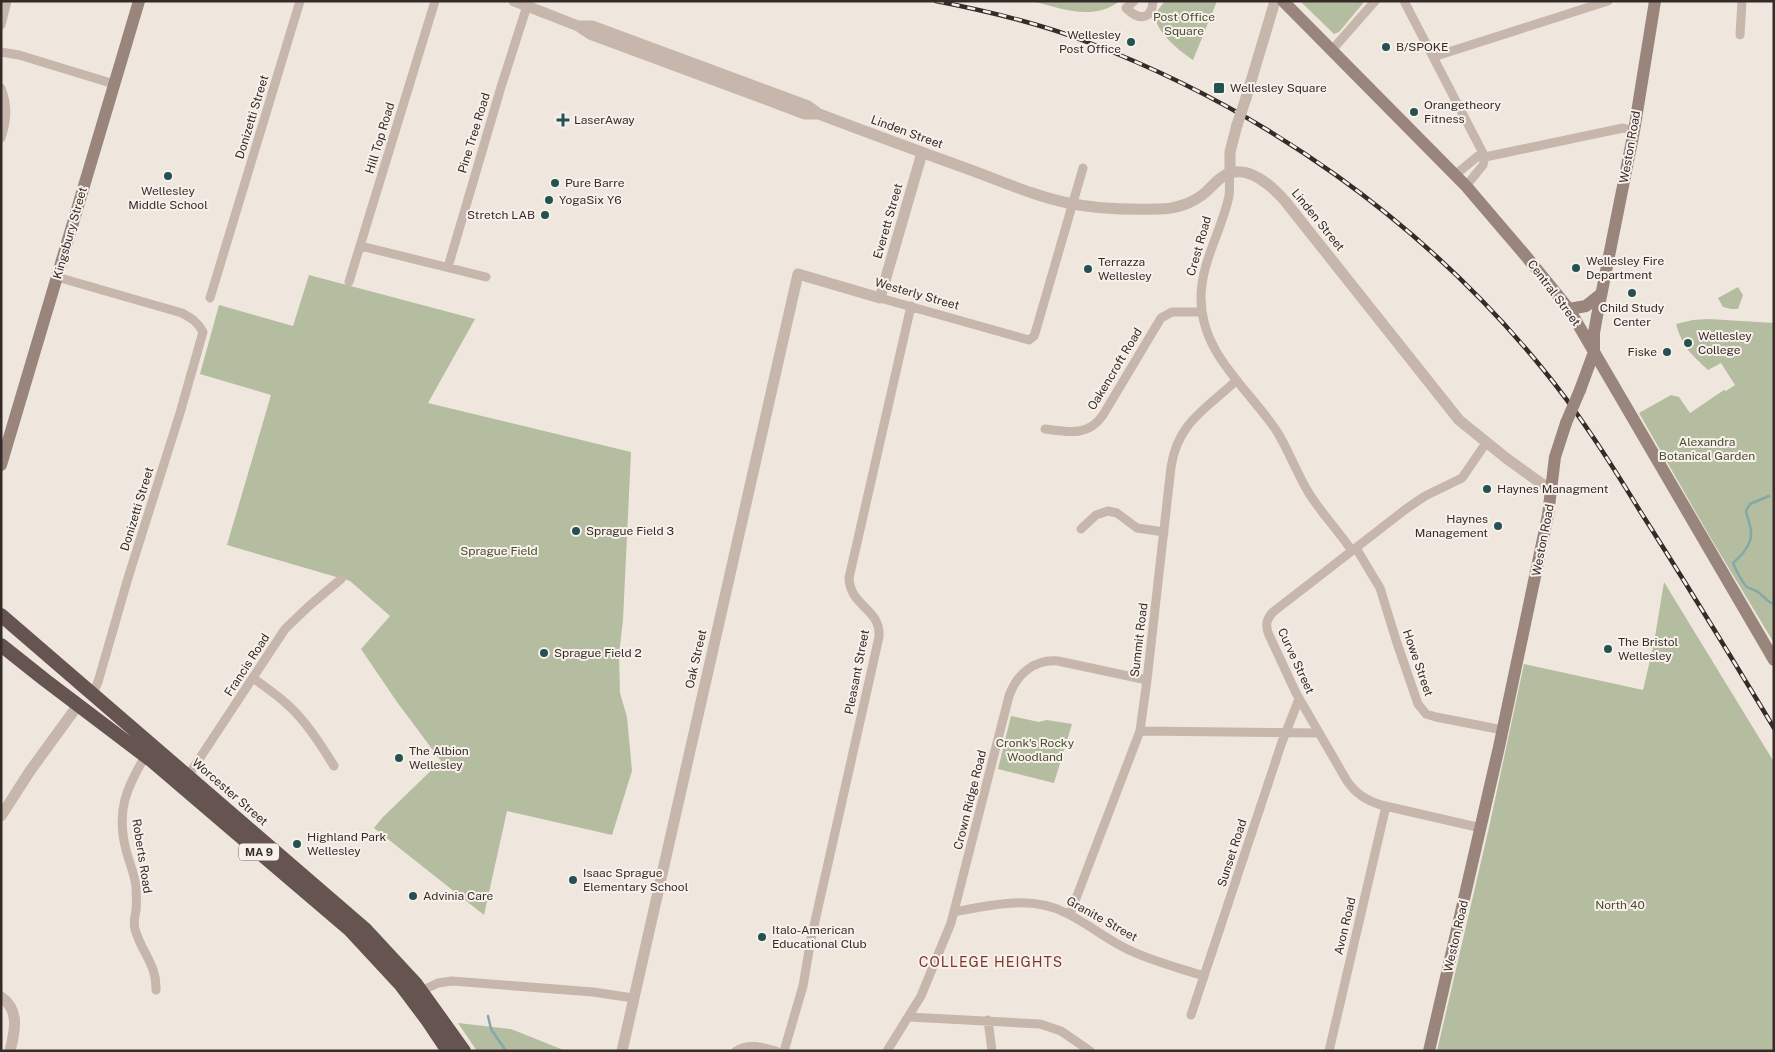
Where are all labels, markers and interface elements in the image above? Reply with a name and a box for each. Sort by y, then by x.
park label: Post Office Square [1153,10,1215,38]
place label: Wellesley Post Office [1059,28,1122,56]
marker: Wellesley Post Office [1125,36,1137,48]
place label: B/SPOKE [1396,40,1448,54]
marker: B/SPOKE [1380,41,1392,53]
street label: Donizetti Street [233,73,271,161]
marker: Wellesley Square [1212,81,1226,95]
place label: Wellesley Square [1230,81,1327,95]
street label: Pine Tree Road [455,91,493,175]
place label: Orangetheory Fitness [1424,98,1502,126]
street label: Hill Top Road [363,101,397,175]
marker: Orangetheory Fitness [1408,106,1420,118]
street label: Weston Road [1617,110,1643,184]
street label: Linden Street [869,112,945,152]
marker: LaserAway [556,113,570,127]
place label: LaserAway [574,113,635,127]
marker: Wellesley Middle School [162,170,174,182]
place label: Pure Barre [565,176,625,190]
marker: Pure Barre [549,177,561,189]
street label: Everett Street [871,181,906,260]
place label: Wellesley Middle School [128,184,208,212]
street label: Kingsbury Street [50,185,90,281]
street label: Linden Street [1289,186,1347,254]
place label: YogaSix Y6 [559,193,622,207]
marker: YogaSix Y6 [543,194,555,206]
place label: Stretch LAB [467,208,535,222]
marker: Stretch LAB [539,209,551,221]
street label: Crest Road [1184,214,1214,278]
place label: Wellesley Fire Department [1586,254,1664,282]
place label: Terrazza Wellesley [1098,255,1152,283]
street label: Central Street [1525,257,1584,329]
marker: Wellesley Fire Department [1570,262,1582,274]
marker: Terrazza Wellesley [1082,263,1094,275]
street label: Westerly Street [873,275,961,313]
marker: Child Study Center [1626,287,1638,299]
place label: Child Study Center [1600,301,1665,329]
street label: Oakencroft Road [1085,325,1145,413]
place label: Wellesley College [1698,329,1752,357]
marker: Wellesley College [1682,337,1694,349]
place label: Fiske [1628,345,1657,359]
marker: Fiske [1661,346,1673,358]
park label: Alexandra Botanical Garden [1659,435,1755,463]
street label: Donizetti Street [118,465,156,553]
place label: Haynes Managment [1497,482,1609,496]
marker: Haynes Managment [1481,483,1493,495]
street label: Weston Road [1529,503,1557,577]
place label: Haynes Management [1415,512,1488,540]
marker: Haynes Management [1492,520,1504,532]
place label: Sprague Field 3 [586,524,674,538]
marker: Sprague Field 3 [570,525,582,537]
park label: Sprague Field [460,544,538,558]
street label: Summit Road [1127,602,1151,678]
street label: Curve Street [1275,626,1317,696]
street label: Oak Street [682,628,710,690]
street label: Pleasant Street [842,628,872,716]
street label: Howe Street [1400,628,1436,699]
street label: Francis Road [222,631,272,699]
place label: The Bristol Wellesley [1618,635,1679,663]
marker: The Bristol Wellesley [1602,643,1614,655]
place label: Sprague Field 2 [554,646,642,660]
marker: Sprague Field 2 [538,647,550,659]
park label: Cronk's Rocky Woodland [996,736,1075,764]
place label: The Albion Wellesley [409,744,469,772]
street label: Crown Ridge Road [951,749,989,851]
marker: The Albion Wellesley [393,752,405,764]
street label: Worcester Street [189,755,271,829]
street label: Sunset Road [1214,817,1250,889]
street label: Roberts Road [129,818,155,894]
place label: Highland Park Wellesley [307,830,387,858]
marker: Highland Park Wellesley [291,838,303,850]
road number: MA 9 [239,844,279,860]
place label: Isaac Sprague Elementary School [583,866,689,894]
marker: Isaac Sprague Elementary School [567,874,579,886]
place label: Advinia Care [423,889,493,903]
marker: Advinia Care [407,890,419,902]
street label: Granite Street [1064,894,1140,944]
street label: Avon Road [1332,896,1358,956]
park label: North 40 [1595,898,1645,912]
street label: Weston Road [1441,899,1471,973]
place label: Italo-American Educational Club [772,923,867,951]
marker: Italo-American Educational Club [756,931,768,943]
district label: COLLEGE HEIGHTS [919,954,1063,970]

